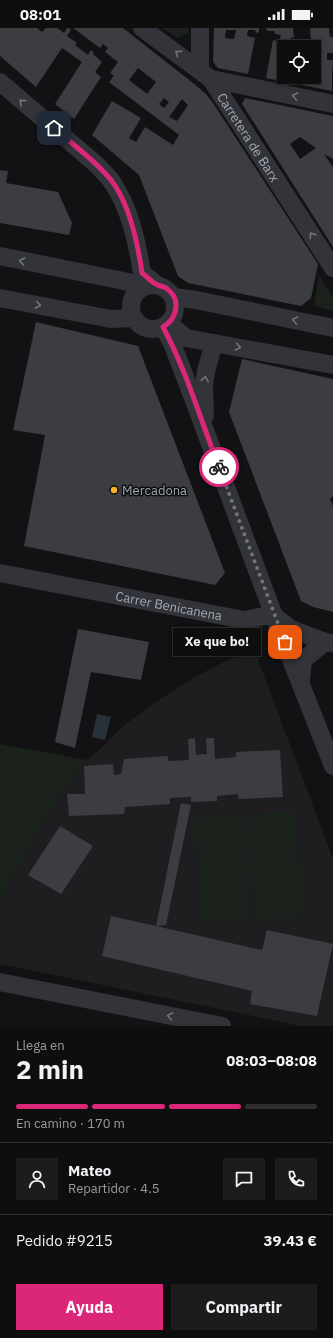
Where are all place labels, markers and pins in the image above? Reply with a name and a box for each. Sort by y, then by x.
pin [37,111,71,145]
place label: Mercadona [122,482,187,499]
marker: Mercadona [109,485,119,495]
pin [268,625,302,659]
callout: Xe que bo! [173,628,261,656]

